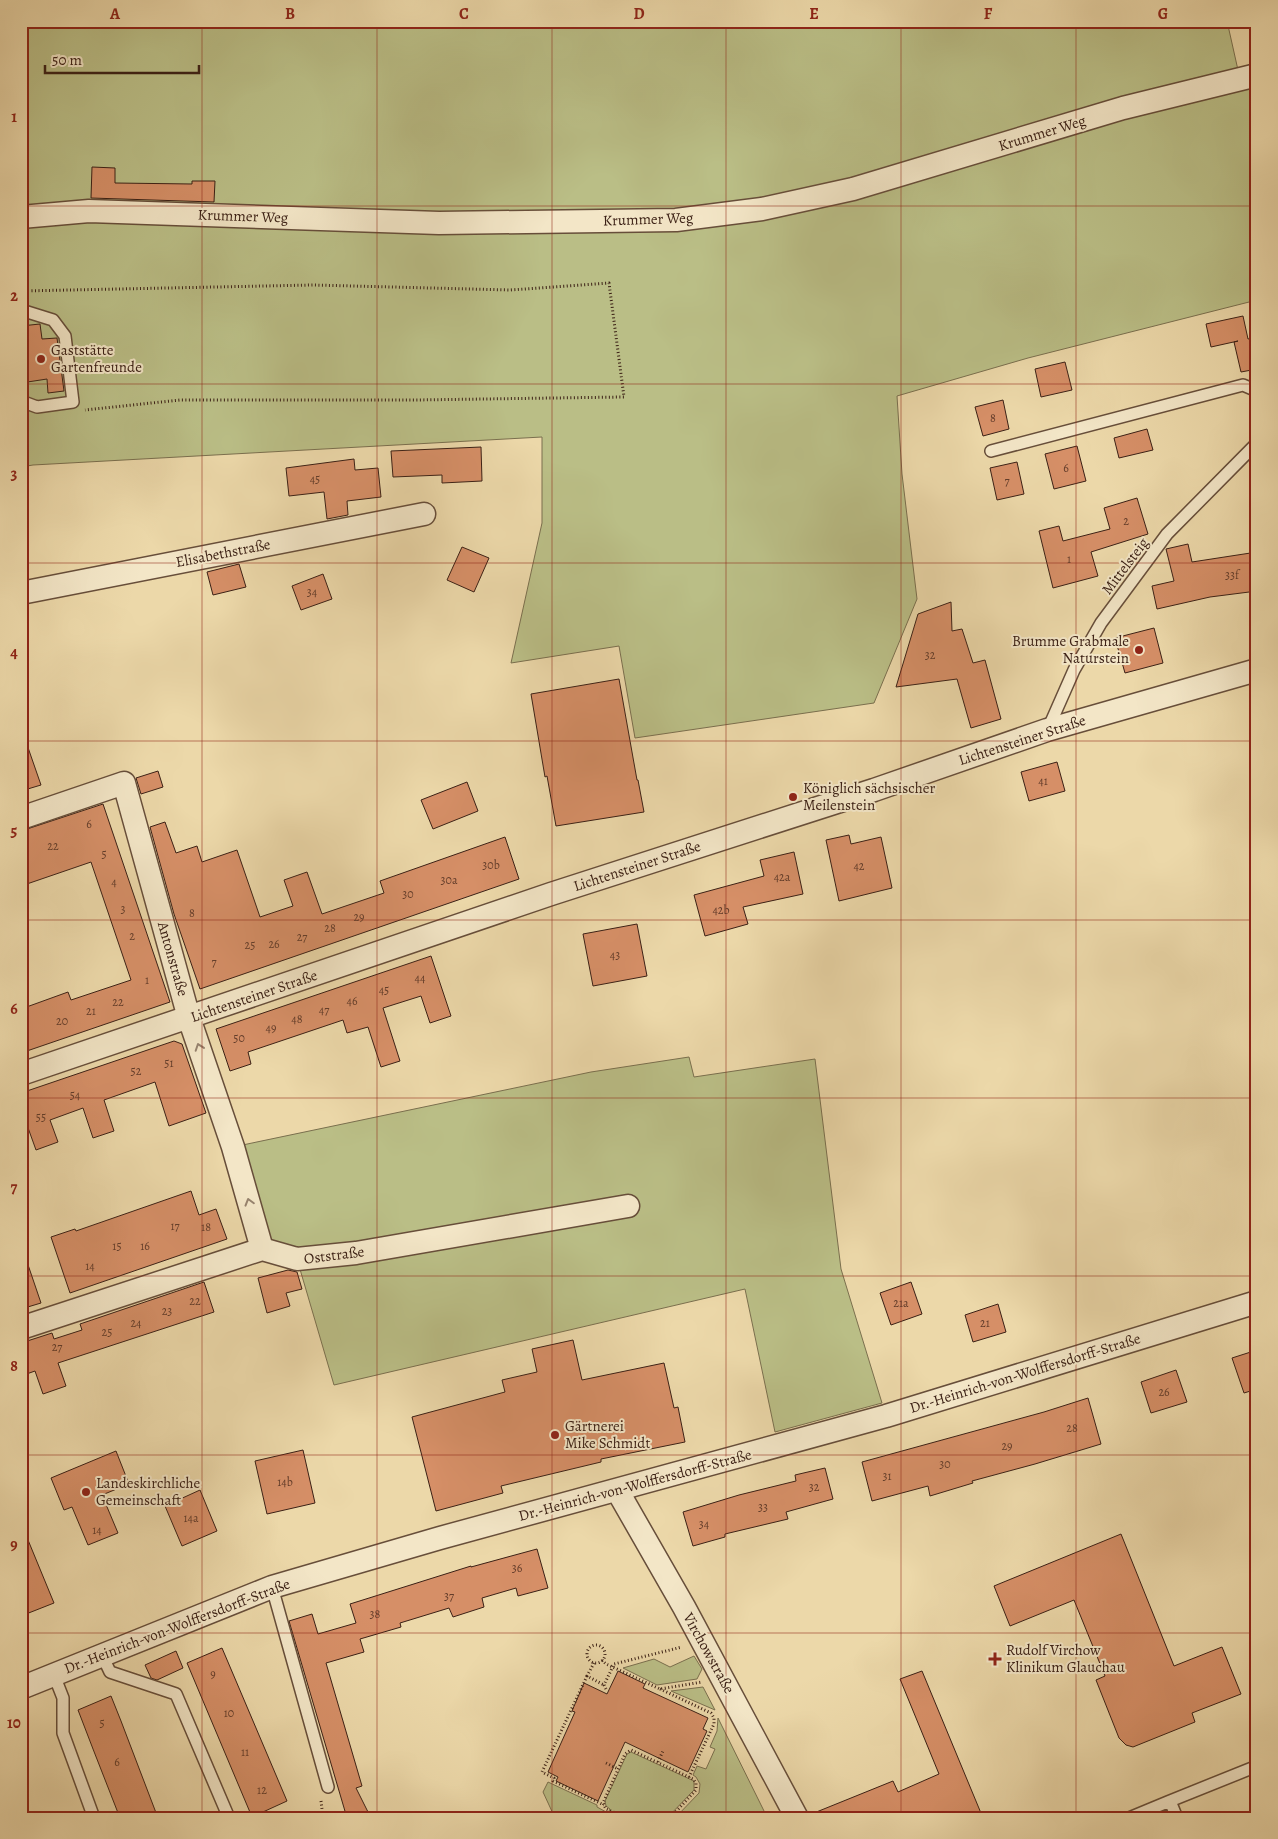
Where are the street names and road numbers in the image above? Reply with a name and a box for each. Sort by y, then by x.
street label: Krummer Weg [996,110,1089,156]
street label: Krummer Weg [197,204,289,228]
street label: Krummer Weg [602,207,694,231]
street label: Mittelsteig [1097,533,1153,599]
street label: Elisabethstraße [174,534,272,572]
street label: Lichtensteiner Straße [956,710,1088,770]
street label: Lichtensteiner Straße [571,836,703,896]
street label: Antonstraße [153,919,193,999]
street label: Lichtensteiner Straße [188,965,320,1027]
street label: Oststraße [303,1241,366,1269]
street label: Dr.-Heinrich-von-Wolffersdorff-Straße [907,1328,1143,1418]
street label: Dr.-Heinrich-von-Wolffersdorff-Straße [516,1444,754,1526]
street label: Dr.-Heinrich-von-Wolffersdorff-Straße [61,1573,293,1678]
street label: Virchowstraße [678,1608,740,1697]

